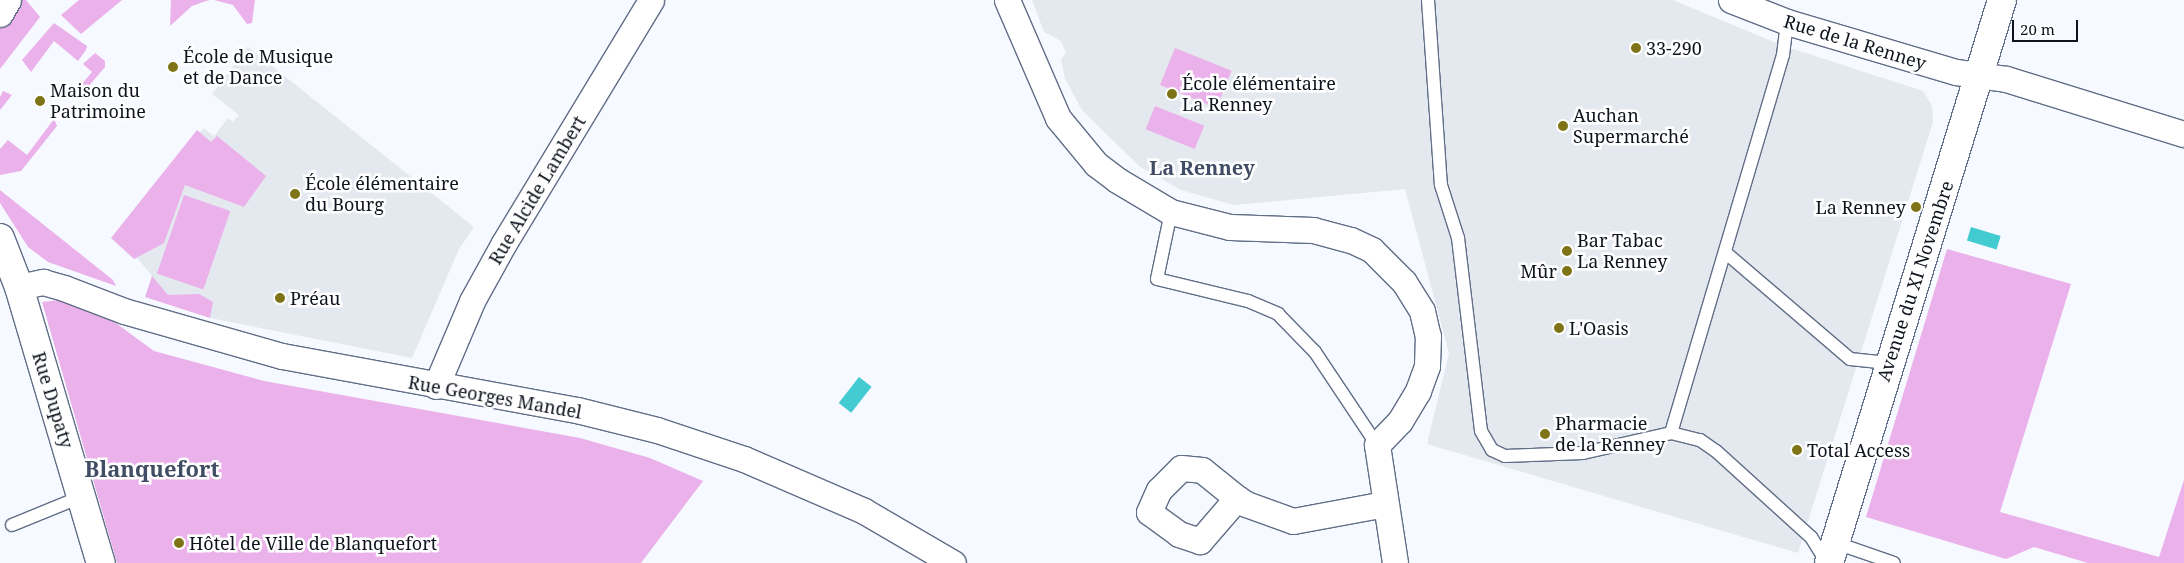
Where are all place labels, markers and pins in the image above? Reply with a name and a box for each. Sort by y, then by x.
place label: 33-290 [1646,37,1702,59]
marker: 33-290 [1630,42,1642,54]
place label: École de Musique et de Dance [183,46,333,88]
marker: École de Musique et de Dance [167,61,179,73]
place label: École élémentaire La Renney [1182,73,1336,116]
place label: Maison du Patrimoine [50,80,146,122]
marker: École élémentaire La Renney [1166,88,1178,100]
marker: Maison du Patrimoine [34,95,46,107]
place label: Auchan Supermarché [1573,105,1689,148]
marker: Auchan Supermarché [1557,120,1569,132]
place label: École élémentaire du Bourg [305,173,459,215]
marker: École élémentaire du Bourg [289,188,301,200]
place label: La Renney [1816,196,1906,218]
marker: La Renney [1910,201,1922,213]
place label: Bar Tabac La Renney [1577,230,1667,272]
marker: Bar Tabac La Renney [1561,245,1573,257]
place label: Mûr [1520,260,1557,282]
marker: Mûr [1561,265,1573,277]
place label: Préau [290,287,341,309]
marker: Préau [274,292,286,304]
place label: L'Oasis [1569,317,1629,339]
marker: L'Oasis [1553,322,1565,334]
place label: Pharmacie de la Renney [1555,413,1665,456]
marker: Pharmacie de la Renney [1539,428,1551,440]
place label: Total Access [1807,439,1910,461]
marker: Total Access [1791,444,1803,456]
place label: Hôtel de Ville de Blanquefort [189,532,437,554]
marker: Hôtel de Ville de Blanquefort [173,537,185,549]

